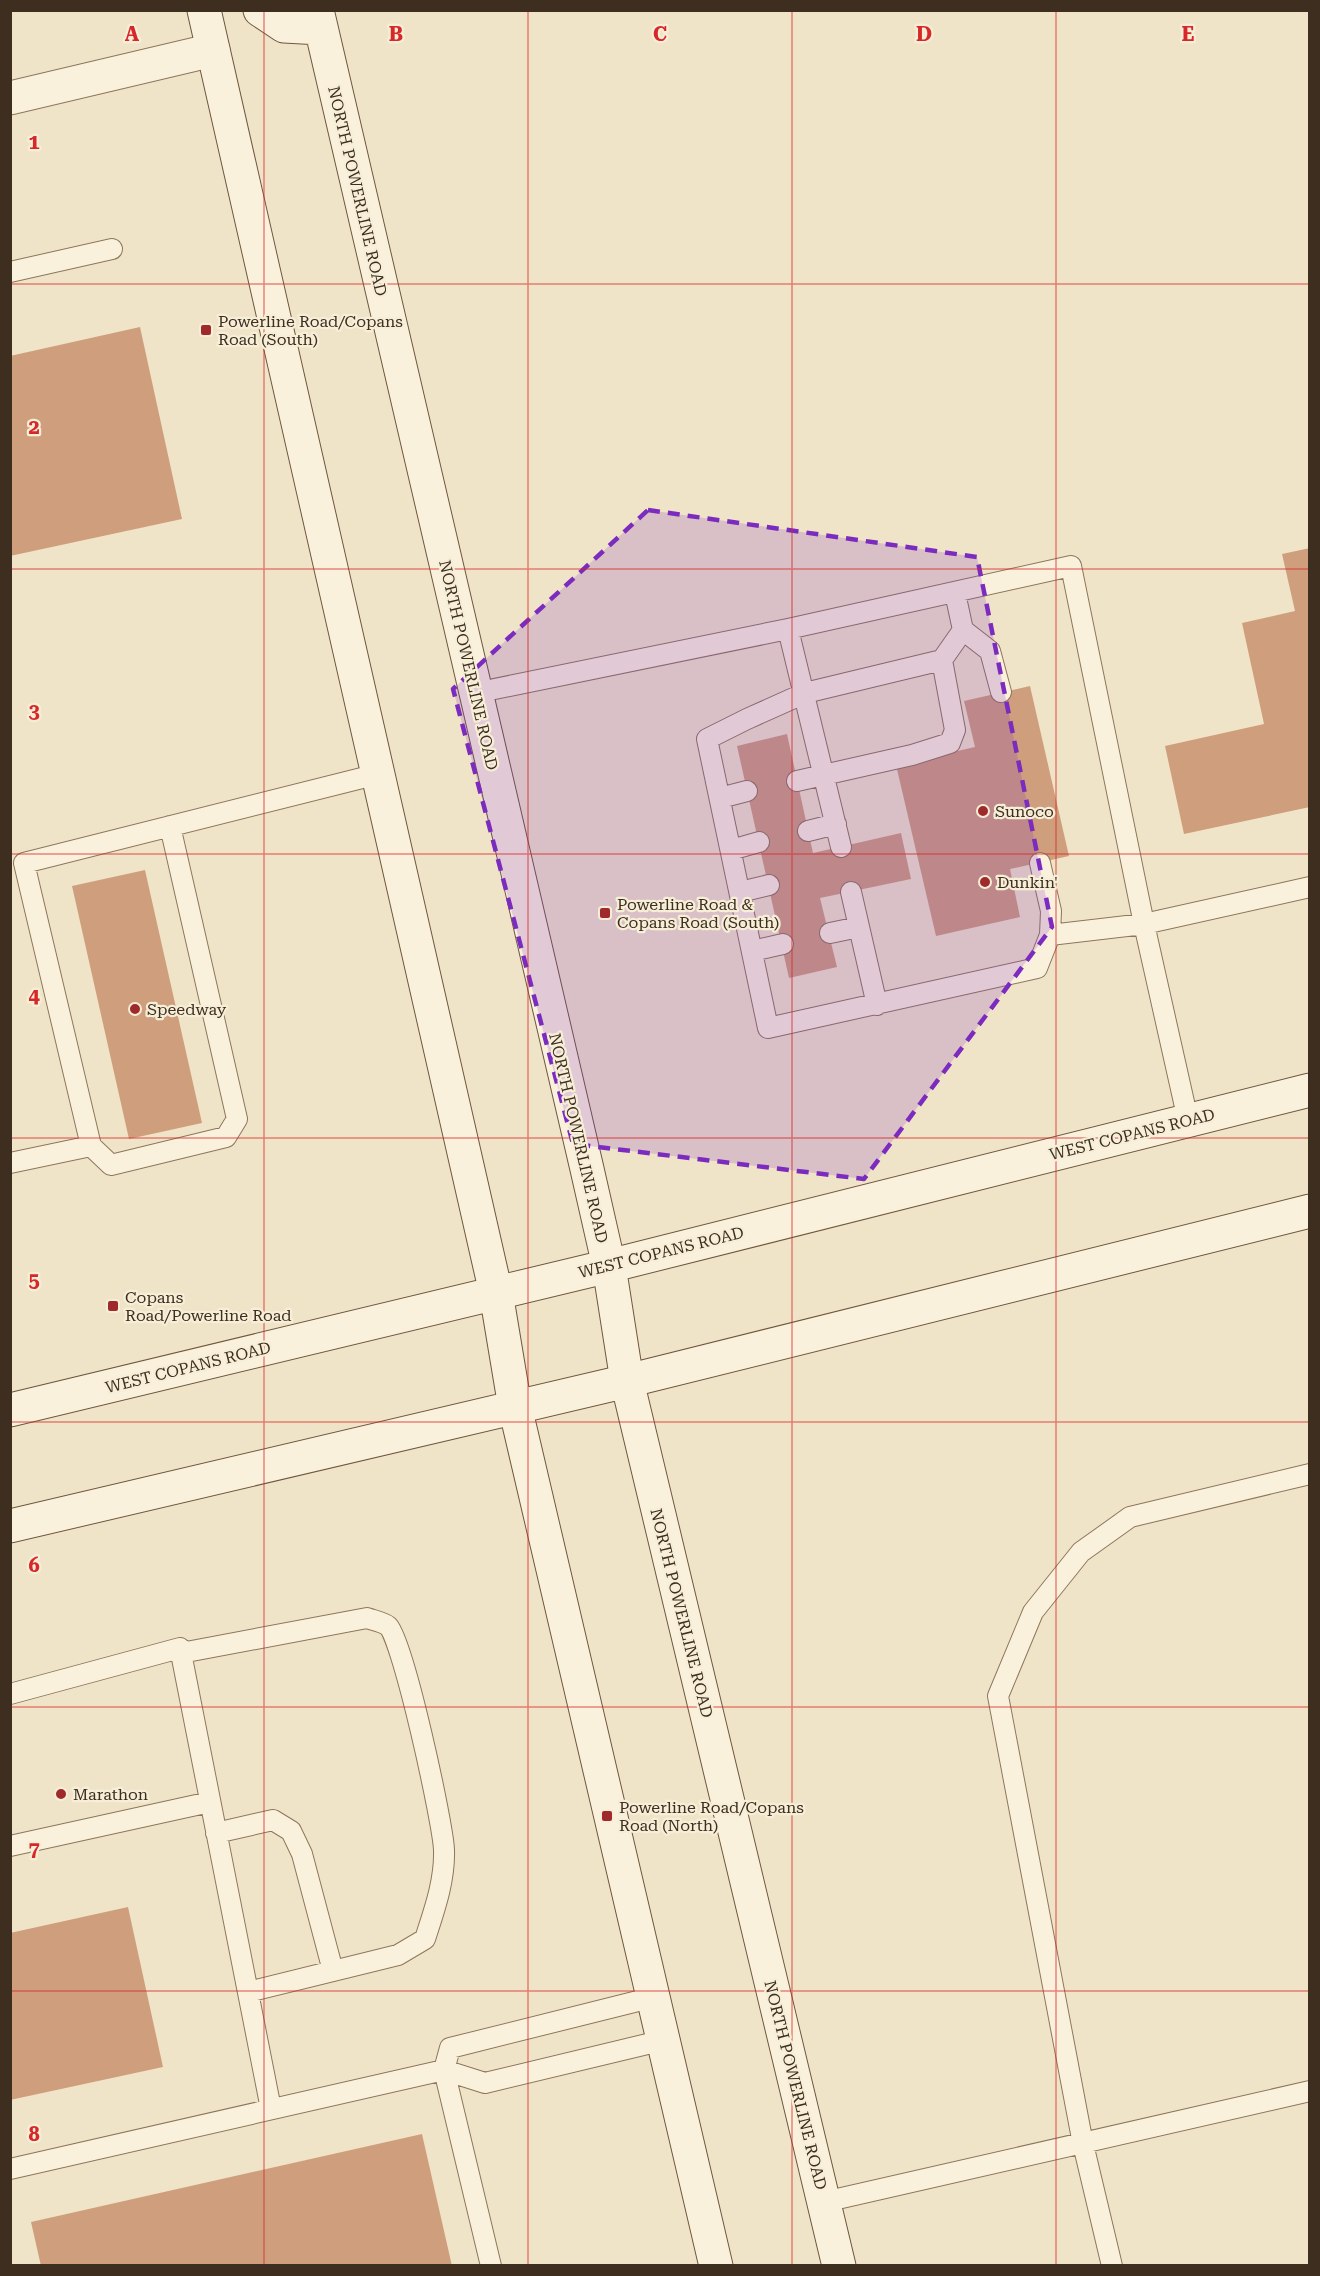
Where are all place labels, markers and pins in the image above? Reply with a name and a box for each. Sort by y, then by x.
place label: Powerline Road/Copans Road (South) [218,312,403,349]
marker: Powerline Road/Copans Road (South) [199,323,213,337]
place label: Sunoco [995,802,1054,821]
marker: Sunoco [976,804,990,818]
place label: Dunkin' [997,873,1058,892]
marker: Dunkin' [978,875,992,889]
place label: Powerline Road & Copans Road (South) [617,895,779,932]
marker: Powerline Road & Copans Road (South) [598,906,612,920]
place label: Speedway [147,1000,227,1019]
marker: Speedway [128,1002,142,1016]
place label: Copans Road/Powerline Road [125,1288,292,1325]
marker: Copans Road/Powerline Road [106,1299,120,1313]
place label: Marathon [73,1785,148,1804]
marker: Marathon [54,1787,68,1801]
place label: Powerline Road/Copans Road (North) [619,1798,804,1835]
marker: Powerline Road/Copans Road (North) [600,1809,614,1823]

